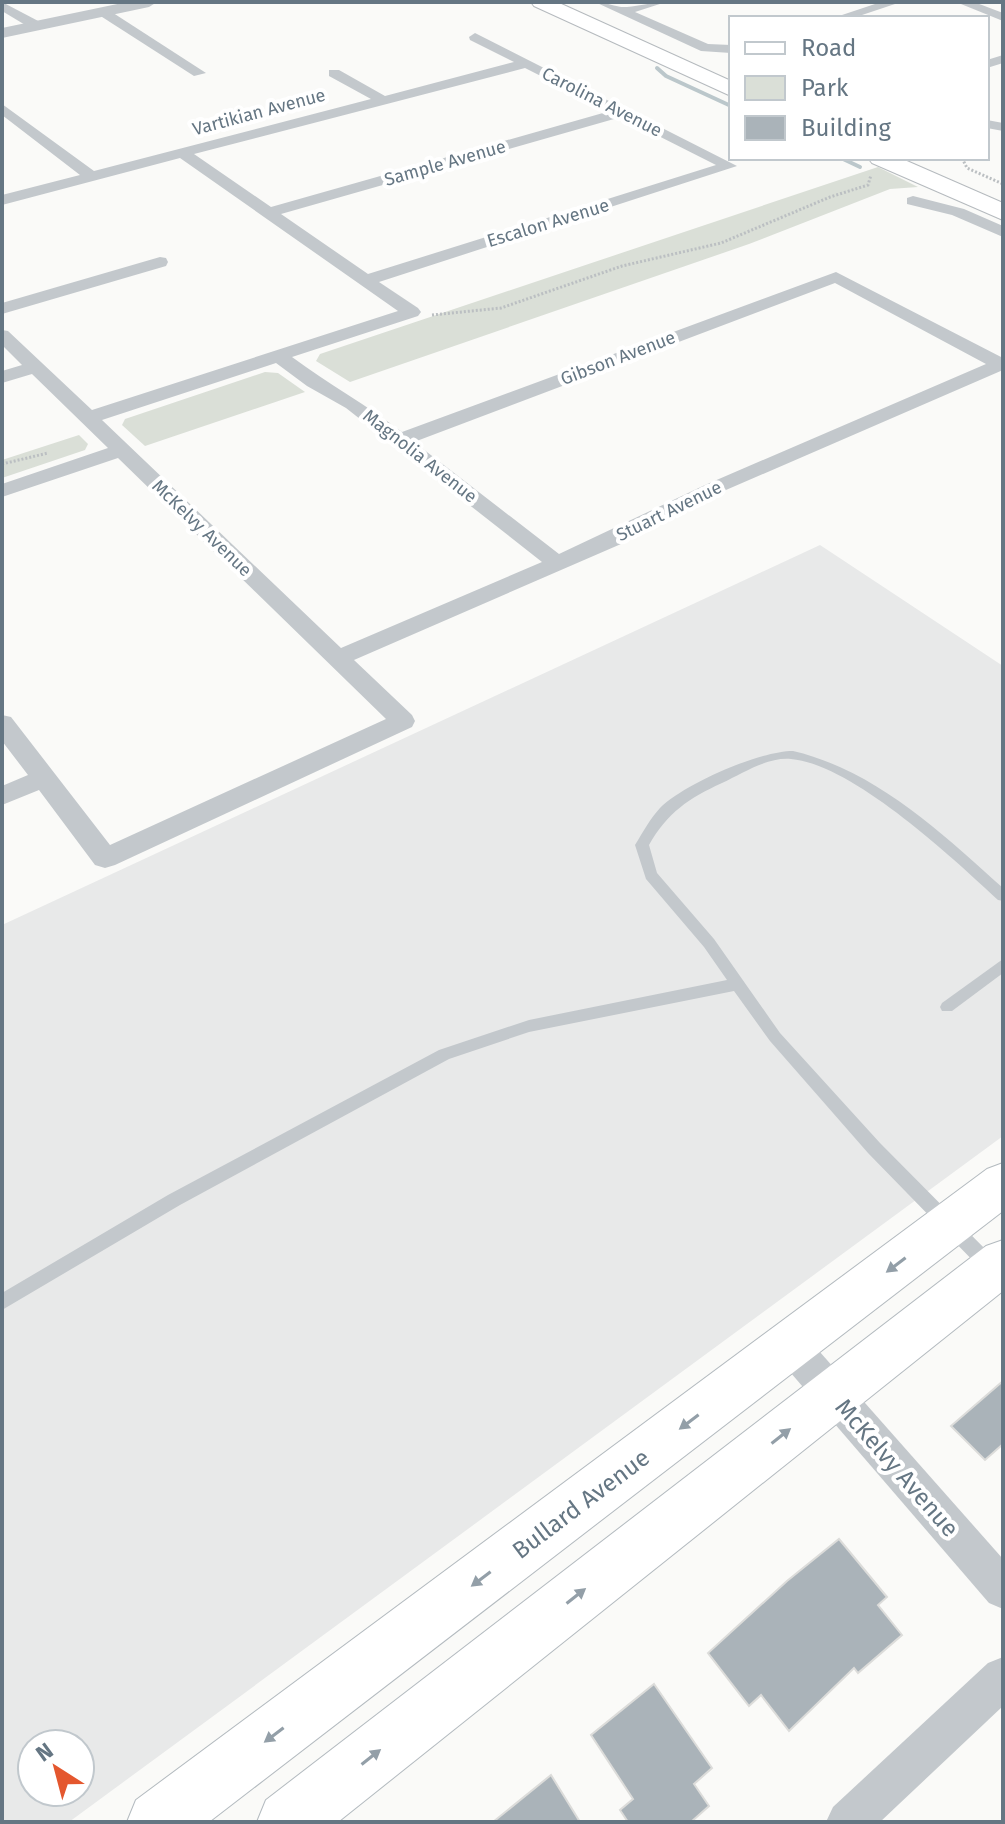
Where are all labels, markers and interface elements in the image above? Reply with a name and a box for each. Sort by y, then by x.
legend [729,16,989,160]
text: Road [801,34,856,62]
street label: Carolina Avenue [538,62,666,142]
text: Park [801,74,849,102]
street label: Vartikian Avenue [190,84,328,140]
text: Building [801,114,891,142]
street label: Sample Avenue [382,135,508,191]
street label: Escalon Avenue [484,194,612,252]
street label: Gibson Avenue [558,326,678,390]
street label: Magnolia Avenue [359,405,481,507]
street label: McKelvy Avenue [148,475,256,581]
street label: Stuart Avenue [613,476,725,546]
one-way arrow [886,1257,906,1273]
street label: McKelvy Avenue [830,1393,964,1543]
one-way arrow [679,1414,699,1430]
one-way arrow [771,1429,791,1445]
street label: Bullard Avenue [507,1443,655,1565]
one-way arrow [471,1570,491,1586]
one-way arrow [566,1589,586,1605]
one-way arrow [263,1727,284,1742]
north arrow [16,1728,96,1808]
text: N [31,1737,58,1767]
one-way arrow [361,1749,381,1765]

